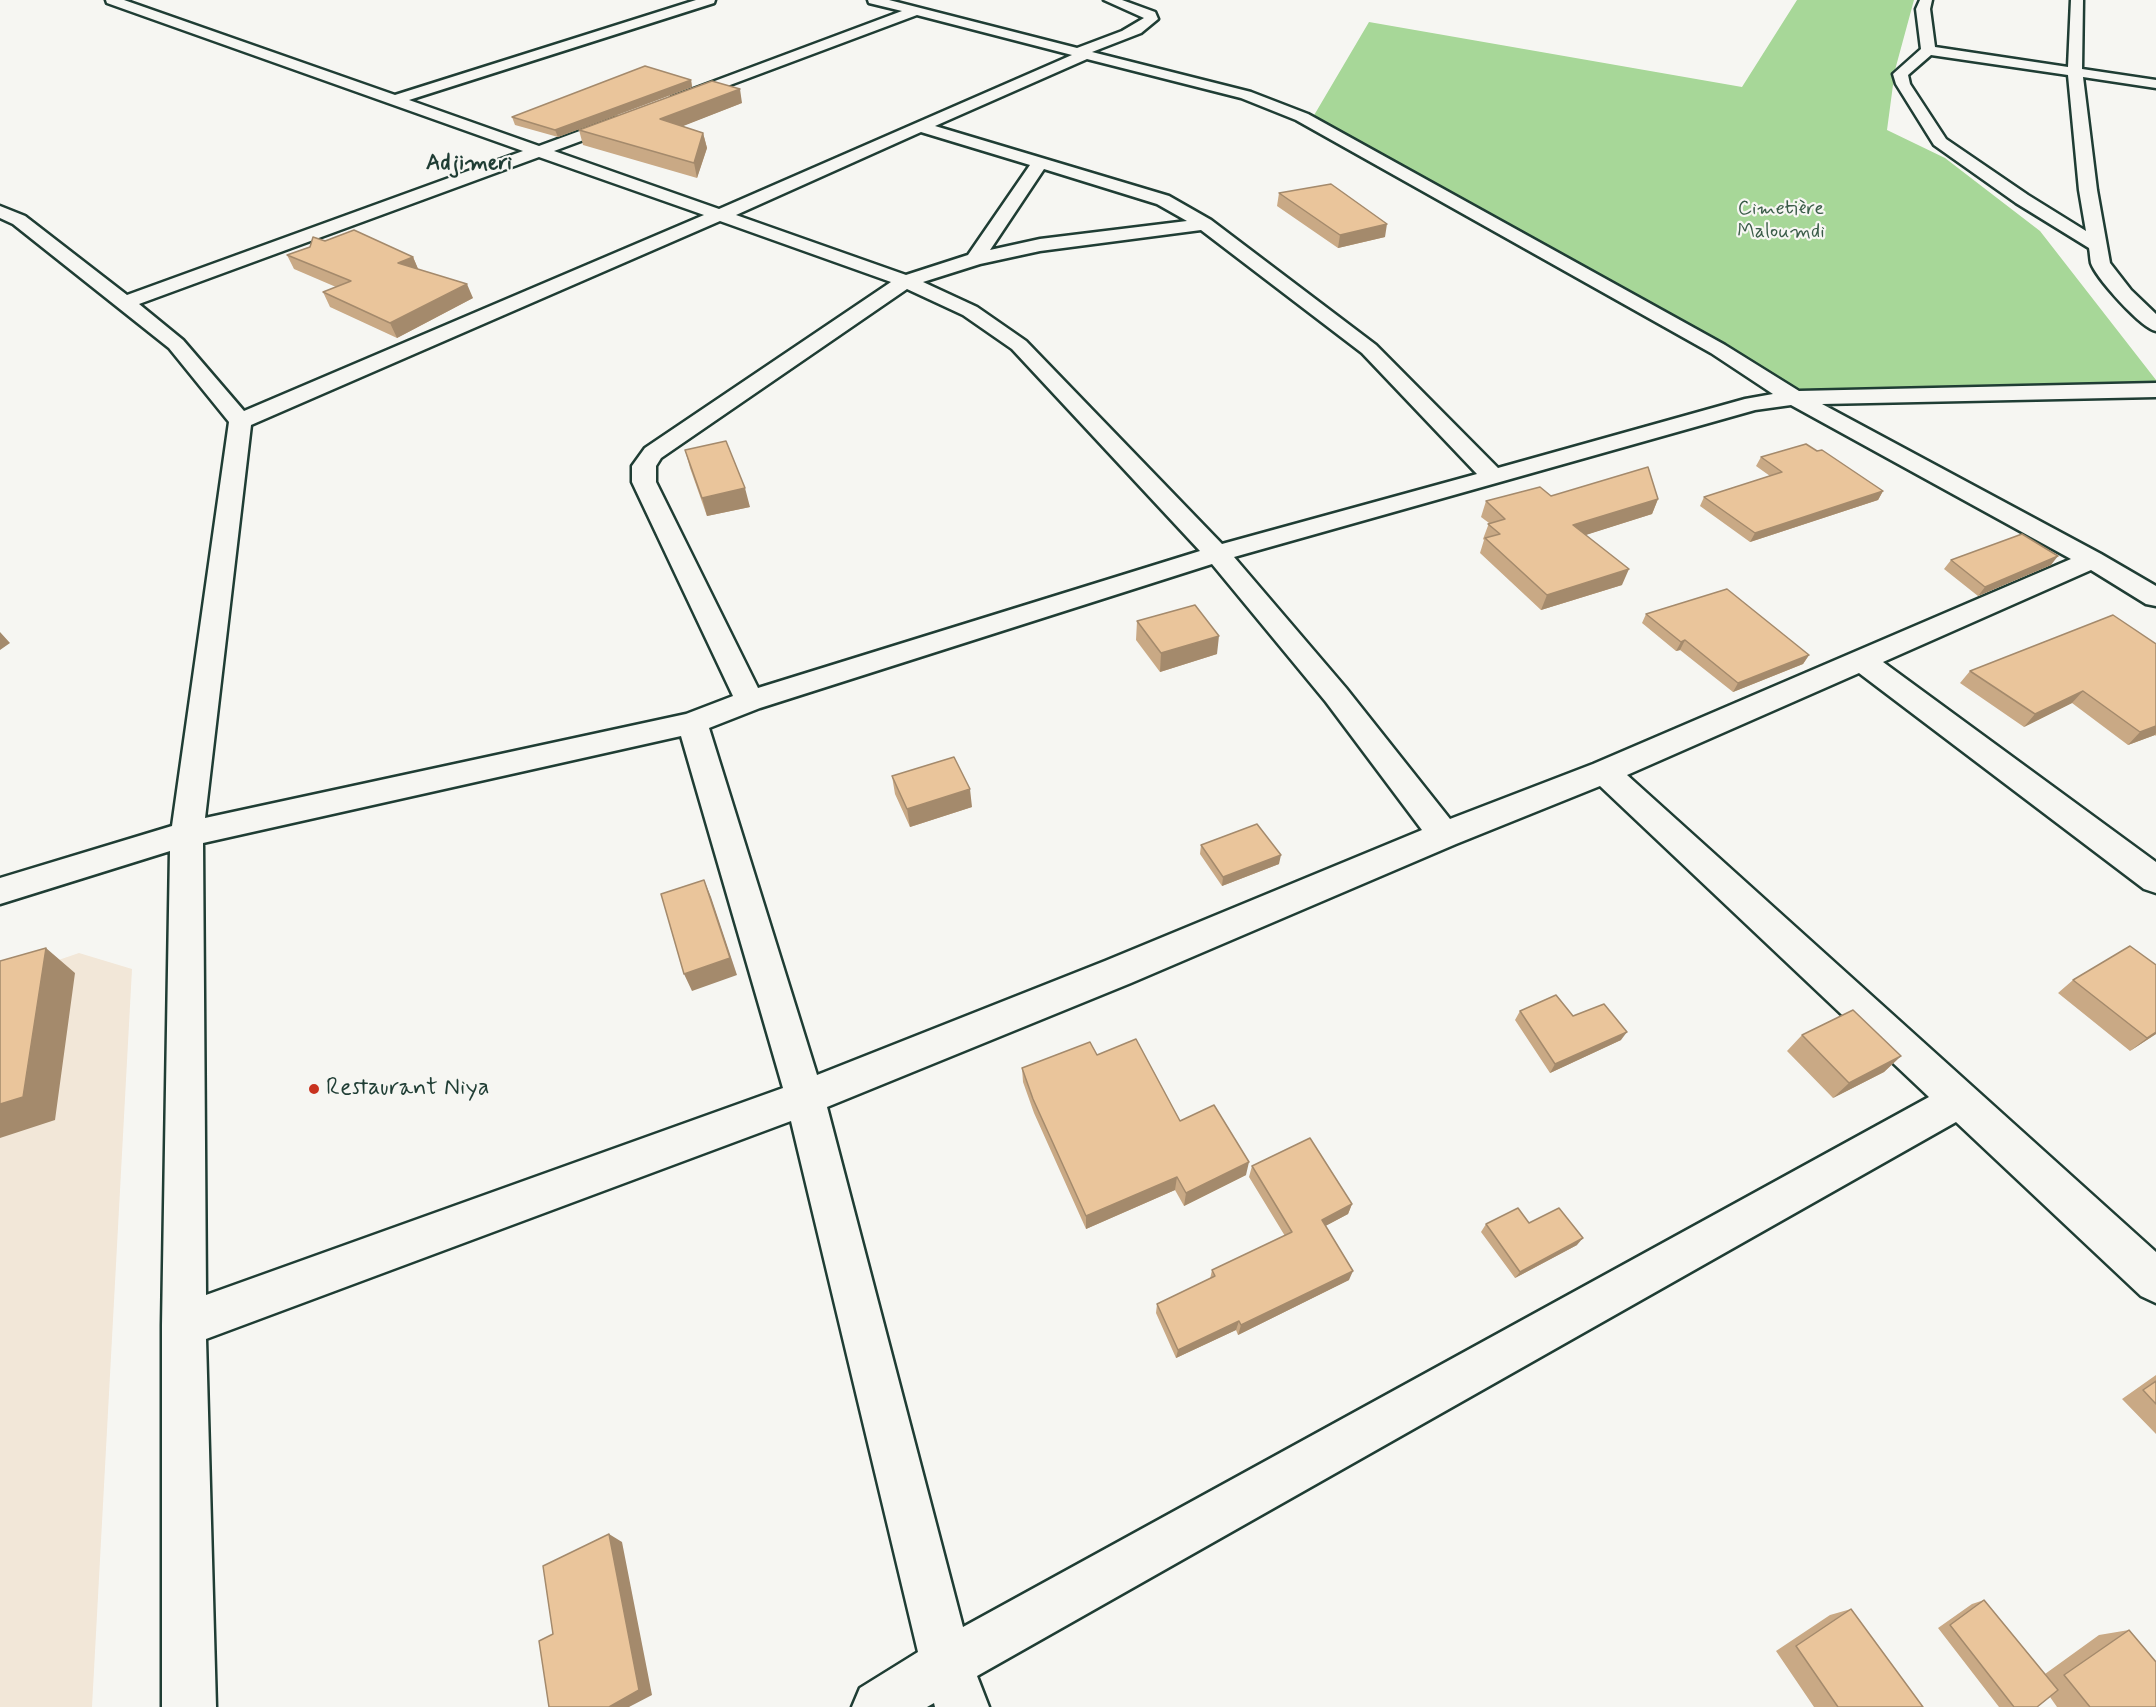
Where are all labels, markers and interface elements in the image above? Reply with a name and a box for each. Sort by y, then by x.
district label: Adjimeri [426,151,512,177]
park label: Cimetière Maloumdi [1737,198,1825,245]
place label: Restaurant Niya [326,1075,489,1103]
marker: Restaurant Niya [307,1082,321,1096]

